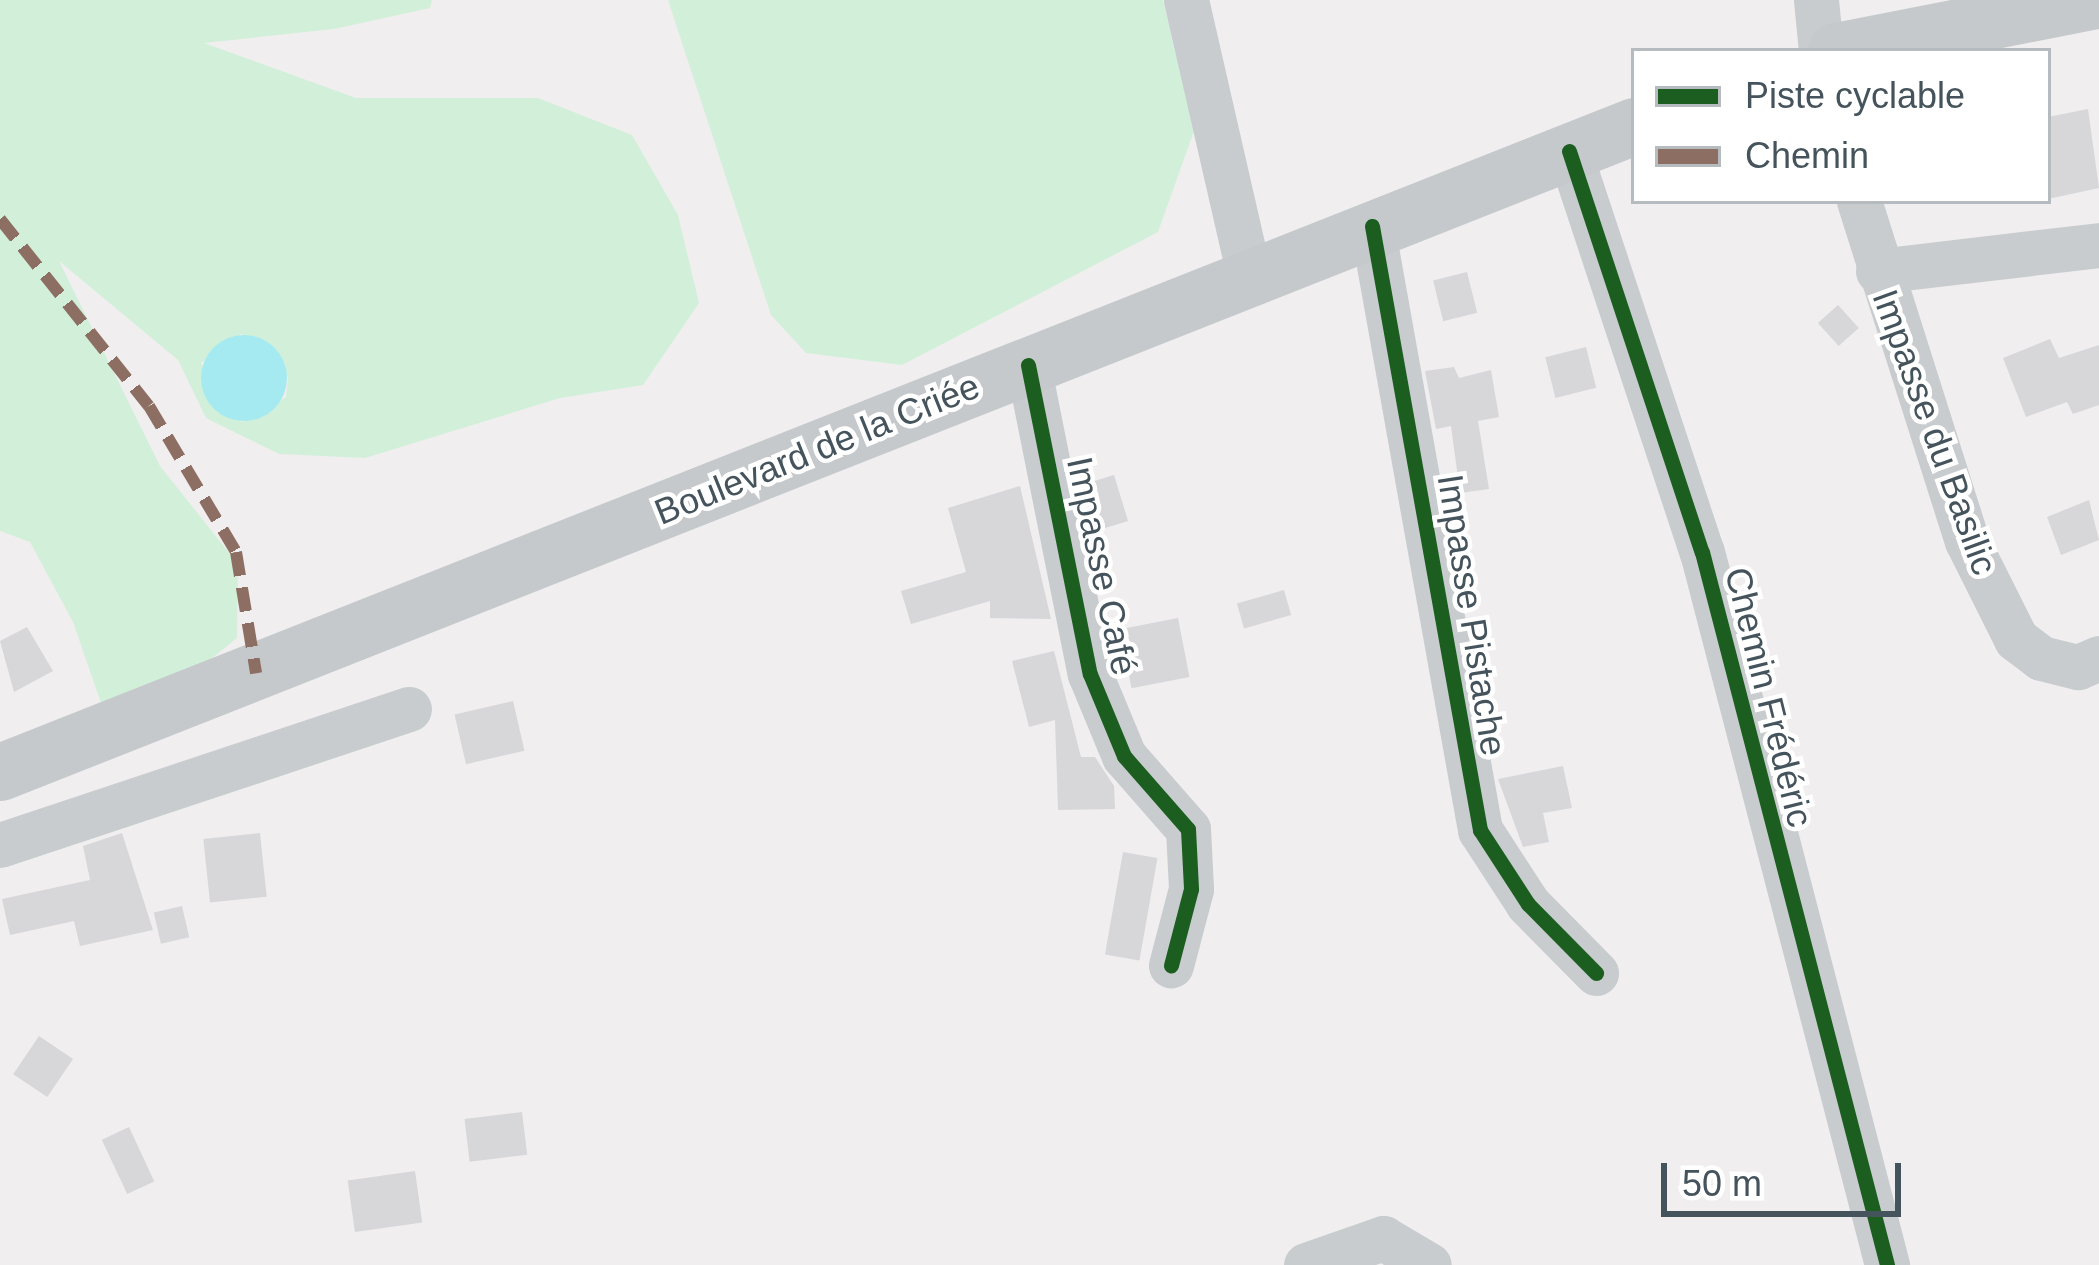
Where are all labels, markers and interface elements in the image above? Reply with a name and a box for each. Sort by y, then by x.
legend [1631,48,2051,204]
text: Piste cyclable [1745,75,1965,116]
text: Chemin [1745,135,1869,176]
street label: Impasse du Basilic [1863,284,2007,580]
street label: Boulevard de la Criée [648,364,986,534]
street label: Impasse Café [1058,453,1146,679]
street label: Impasse Pistache [1428,471,1516,759]
street label: Chemin Frédéric [1716,563,1822,831]
scale bar [1667,1139,1907,1213]
text: 50 m [1682,1163,1762,1204]

